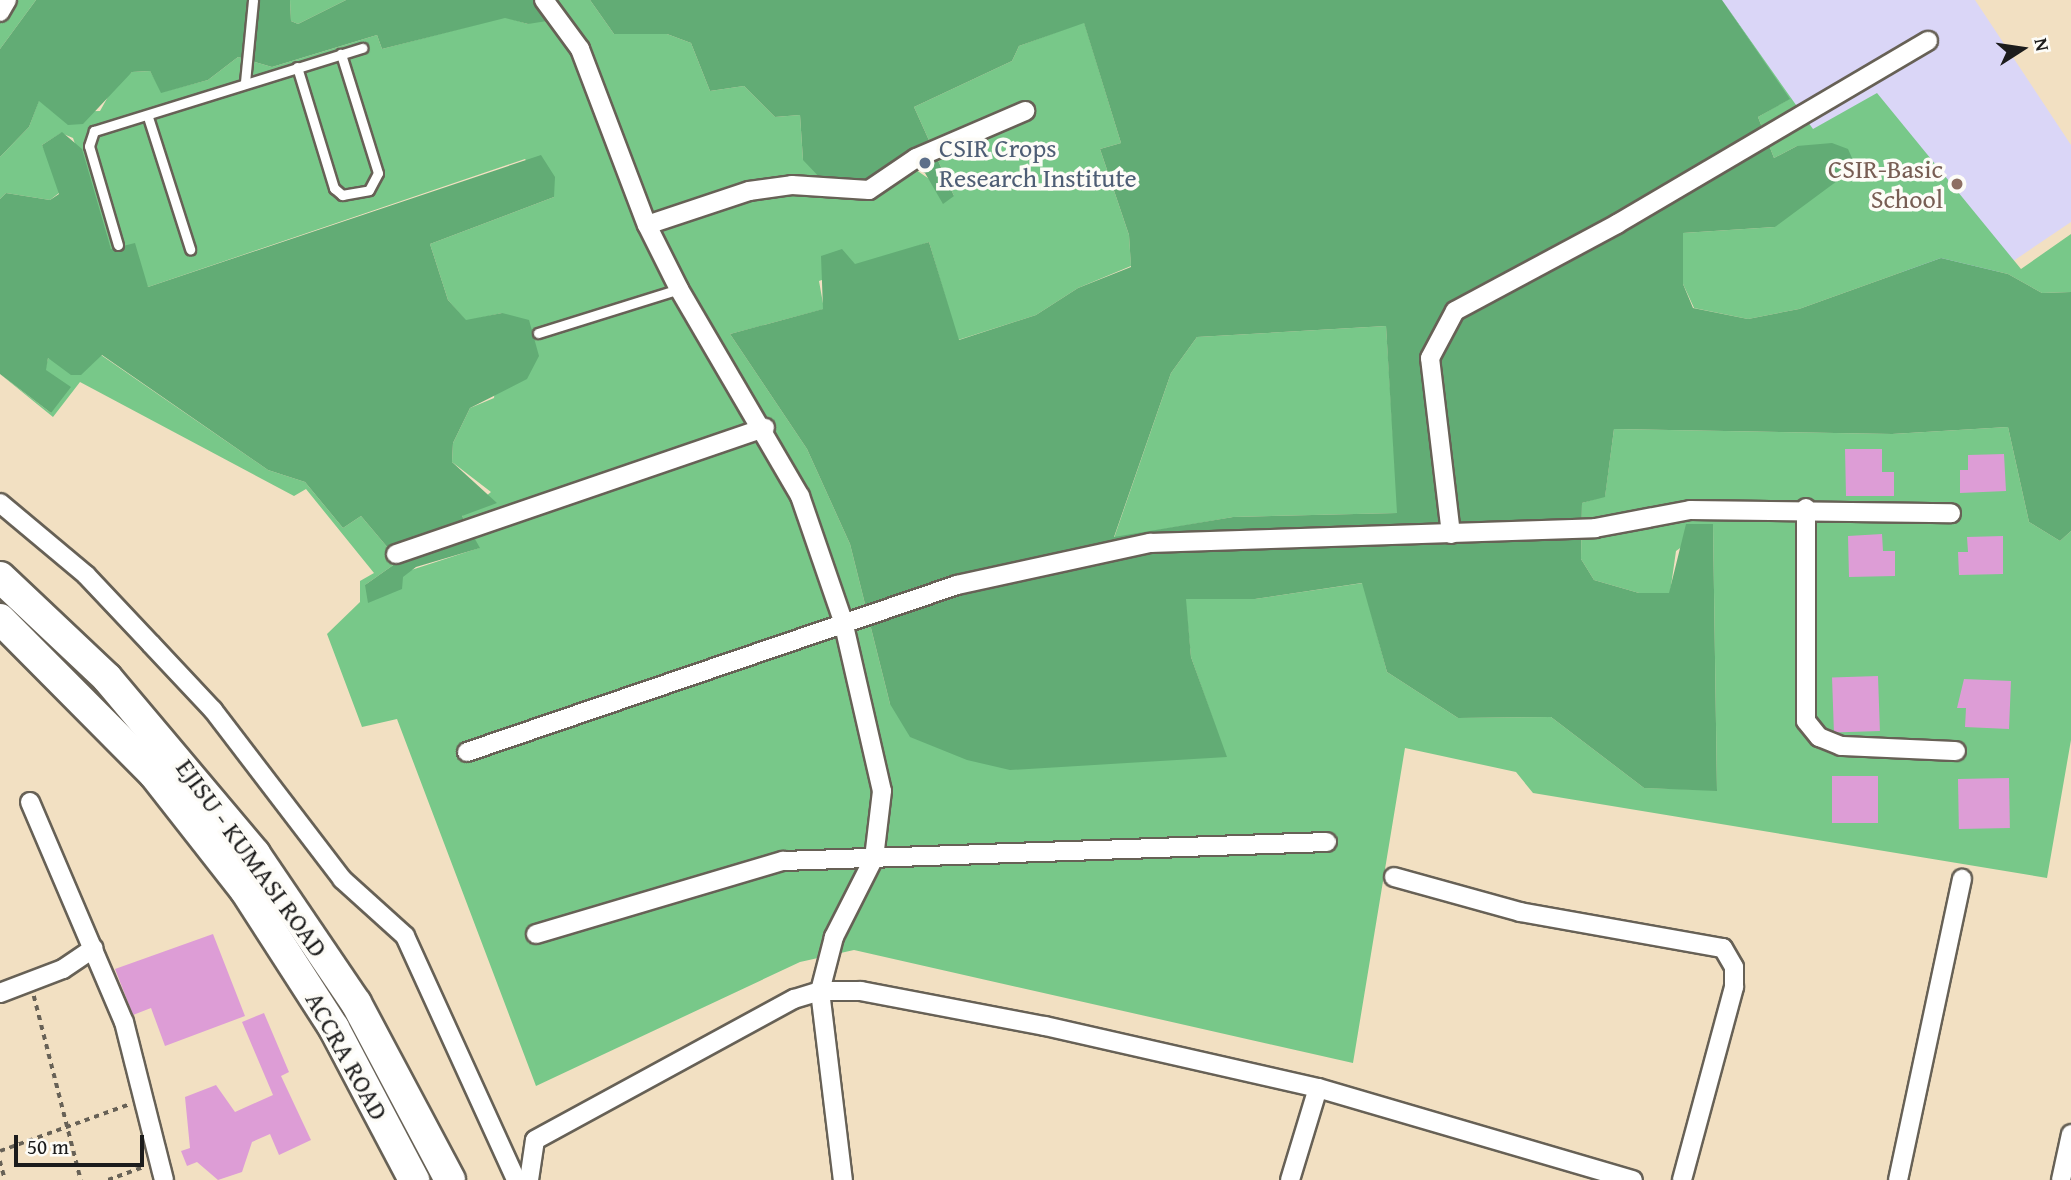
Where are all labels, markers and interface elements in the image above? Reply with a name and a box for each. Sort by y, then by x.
north arrow [1987,14,2057,84]
text: N [2028,36,2058,54]
place label: CSIR Crops Research Institute [939,132,1137,194]
place label: CSIR-Basic School [1828,153,1943,214]
marker: CSIR Crops Research Institute [917,155,933,171]
marker: CSIR-Basic School [1949,176,1965,192]
street label: EJISU - KUMASI ROAD [170,753,334,963]
street label: ACCRA ROAD [299,986,395,1126]
scale bar [18,1120,147,1164]
text: 50 m [27,1131,69,1162]

